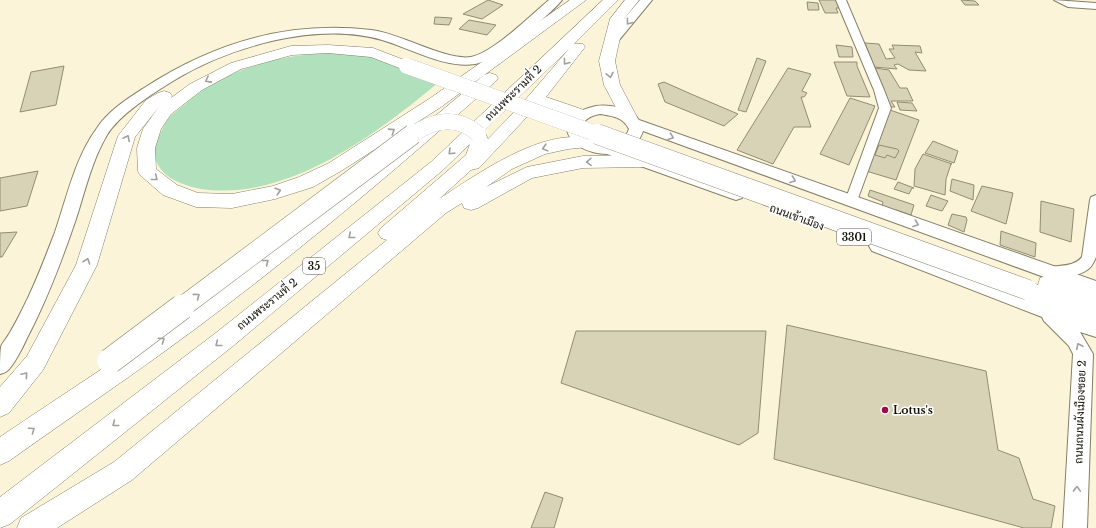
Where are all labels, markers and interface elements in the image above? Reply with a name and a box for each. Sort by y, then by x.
one-way arrow [627,17,634,24]
one-way arrow [564,57,571,64]
street label: ถนนพระรามที่ 2 [479,59,545,124]
one-way arrow [605,71,613,78]
one-way arrow [205,76,212,83]
one-way arrow [388,128,395,135]
one-way arrow [667,132,674,140]
one-way arrow [122,135,130,142]
one-way arrow [542,144,548,152]
one-way arrow [448,148,456,155]
one-way arrow [586,158,592,166]
one-way arrow [151,174,158,181]
one-way arrow [790,176,797,184]
one-way arrow [274,187,281,196]
street label: ถนนเข้าเมือง [768,201,826,233]
one-way arrow [912,219,919,228]
road number: 3301 [837,229,871,245]
one-way arrow [349,231,356,238]
one-way arrow [82,258,91,265]
road number: 35 [303,258,325,274]
one-way arrow [261,260,268,267]
street label: ถนนพระรามที่ 2 [231,272,300,333]
one-way arrow [193,293,200,301]
one-way arrow [157,338,164,345]
one-way arrow [215,339,222,346]
one-way arrow [1076,343,1084,350]
street label: ถนนถนนผังเมืองซอย 2 [1071,360,1089,464]
one-way arrow [20,372,27,380]
place label: Lotus's [893,403,933,417]
marker: Lotus's [880,405,890,415]
one-way arrow [113,419,120,426]
one-way arrow [28,427,35,435]
one-way arrow [1073,486,1082,492]

